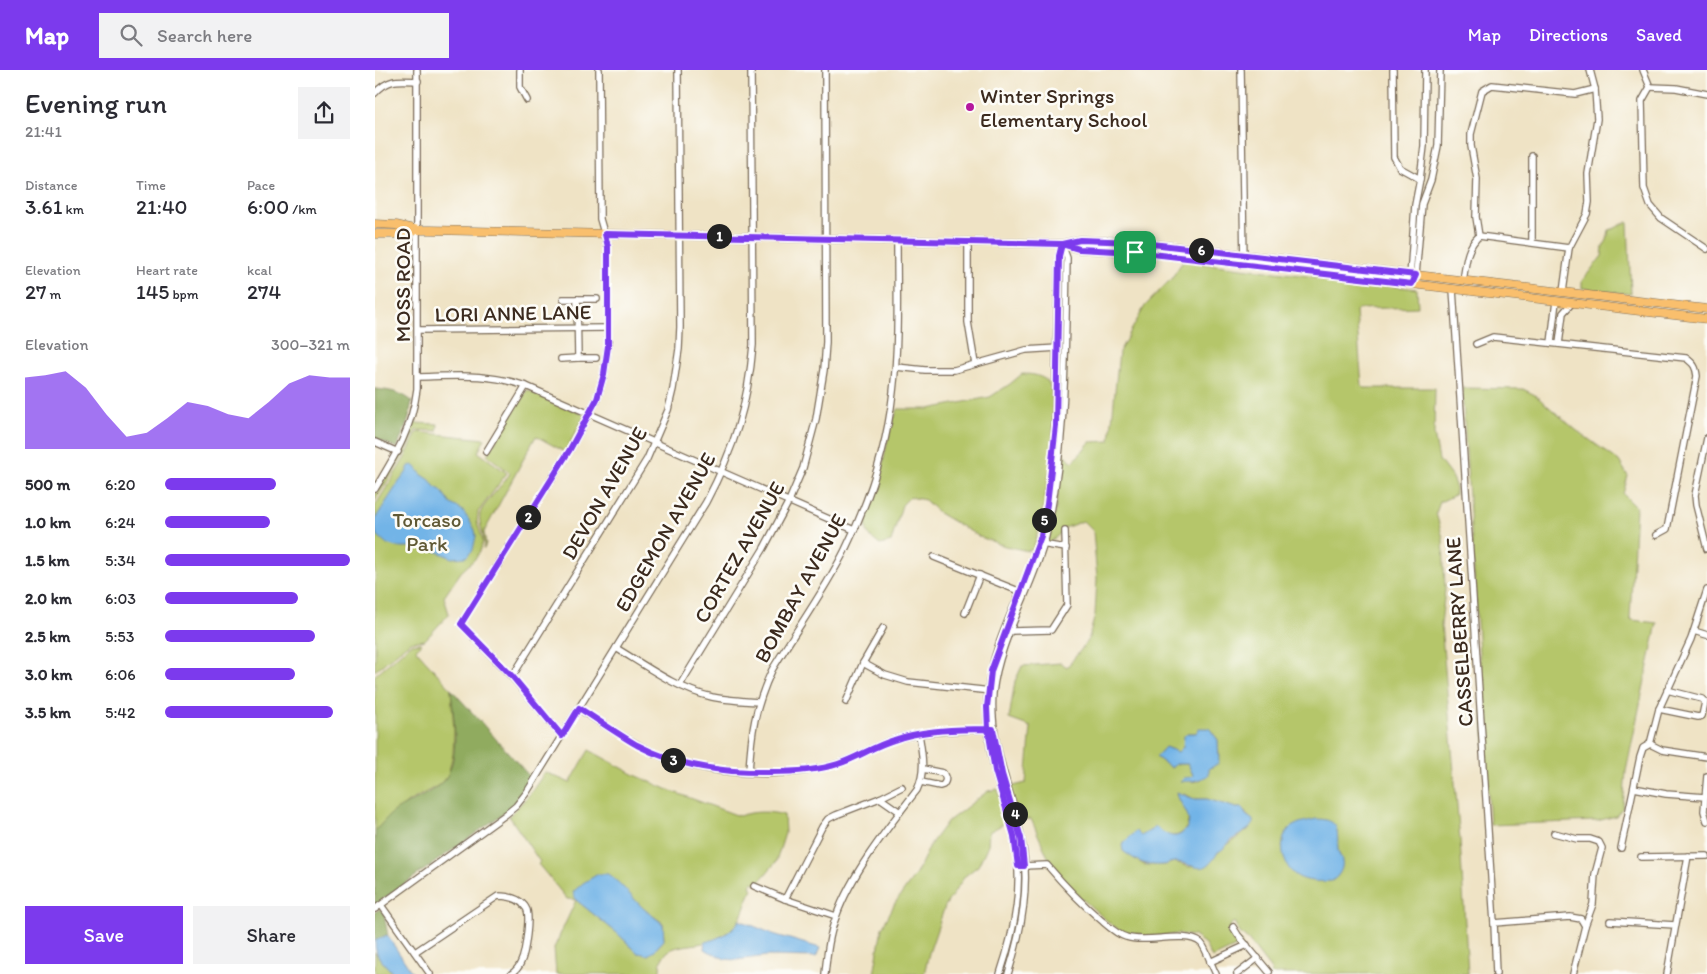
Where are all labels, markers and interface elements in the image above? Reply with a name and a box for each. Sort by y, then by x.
search box [99,13,449,58]
text: Map [25,21,69,50]
icon: search [117,21,145,49]
text: Search here [157,24,252,47]
text: Map [1468,24,1501,46]
text: Directions [1529,24,1608,46]
text: Saved [1636,24,1682,46]
place label: Winter Springs Elementary School [980,83,1148,132]
text: Evening run [25,86,167,120]
button: share [298,87,350,139]
marker: Winter Springs Elementary School [964,101,976,113]
text: 21:41 [25,122,62,141]
text: Distance [25,177,77,194]
text: Time [136,177,166,194]
text: Pace [247,177,275,194]
text: 3.61 [25,194,62,219]
text: 21:40 [136,194,188,219]
text: 6:00 [247,194,289,219]
text: km [62,201,84,218]
text: /km [289,201,317,218]
pin: 1 [707,224,731,248]
street label: MOSS ROAD [390,228,415,342]
text: 1 [716,228,723,245]
pin [1114,231,1156,273]
icon: arrive [1121,238,1149,266]
pin: 6 [1189,238,1213,262]
text: 6 [1198,242,1205,259]
text: Elevation [25,262,81,279]
text: Heart rate [136,262,198,279]
text: kcal [247,262,272,279]
text: 27 [25,279,46,304]
text: 145 [136,279,169,304]
text: 274 [247,279,281,304]
text: m [46,286,61,303]
text: bpm [169,286,199,303]
street label: LORI ANNE LANE [434,299,592,327]
text: Elevation [25,335,89,354]
text: 300–321 m [271,335,350,354]
street label: DEVON AVENUE [556,422,652,564]
street label: EDGEMON AVENUE [609,448,721,616]
text: 500 m [25,475,70,494]
text: 6:20 [105,475,136,494]
street label: CORTEZ AVENUE [688,477,790,627]
pin: 2 [515,504,541,530]
park label: Torcaso Park [393,507,461,556]
pin: 5 [1031,508,1057,532]
text: 2 [525,509,532,526]
street label: BOMBAY AVENUE [749,509,851,667]
text: 5 [1041,512,1048,529]
text: 1.0 km [25,513,71,532]
text: 6:24 [105,513,135,532]
street label: CASSELBERRY LANE [1440,536,1478,728]
text: 1.5 km [25,551,70,570]
text: 5:34 [105,551,136,570]
text: 2.0 km [25,589,72,608]
text: 6:03 [105,589,136,608]
text: 2.5 km [25,627,71,646]
text: 5:53 [105,627,134,646]
text: 3.0 km [25,665,72,684]
text: 6:06 [105,665,136,684]
text: 3.5 km [25,703,71,722]
text: 5:42 [105,703,135,722]
pin: 3 [661,748,685,772]
text: 3 [670,752,677,769]
pin: 4 [1003,802,1027,826]
text: 4 [1011,806,1020,823]
button: Save [25,906,183,964]
button: Share [193,906,350,964]

